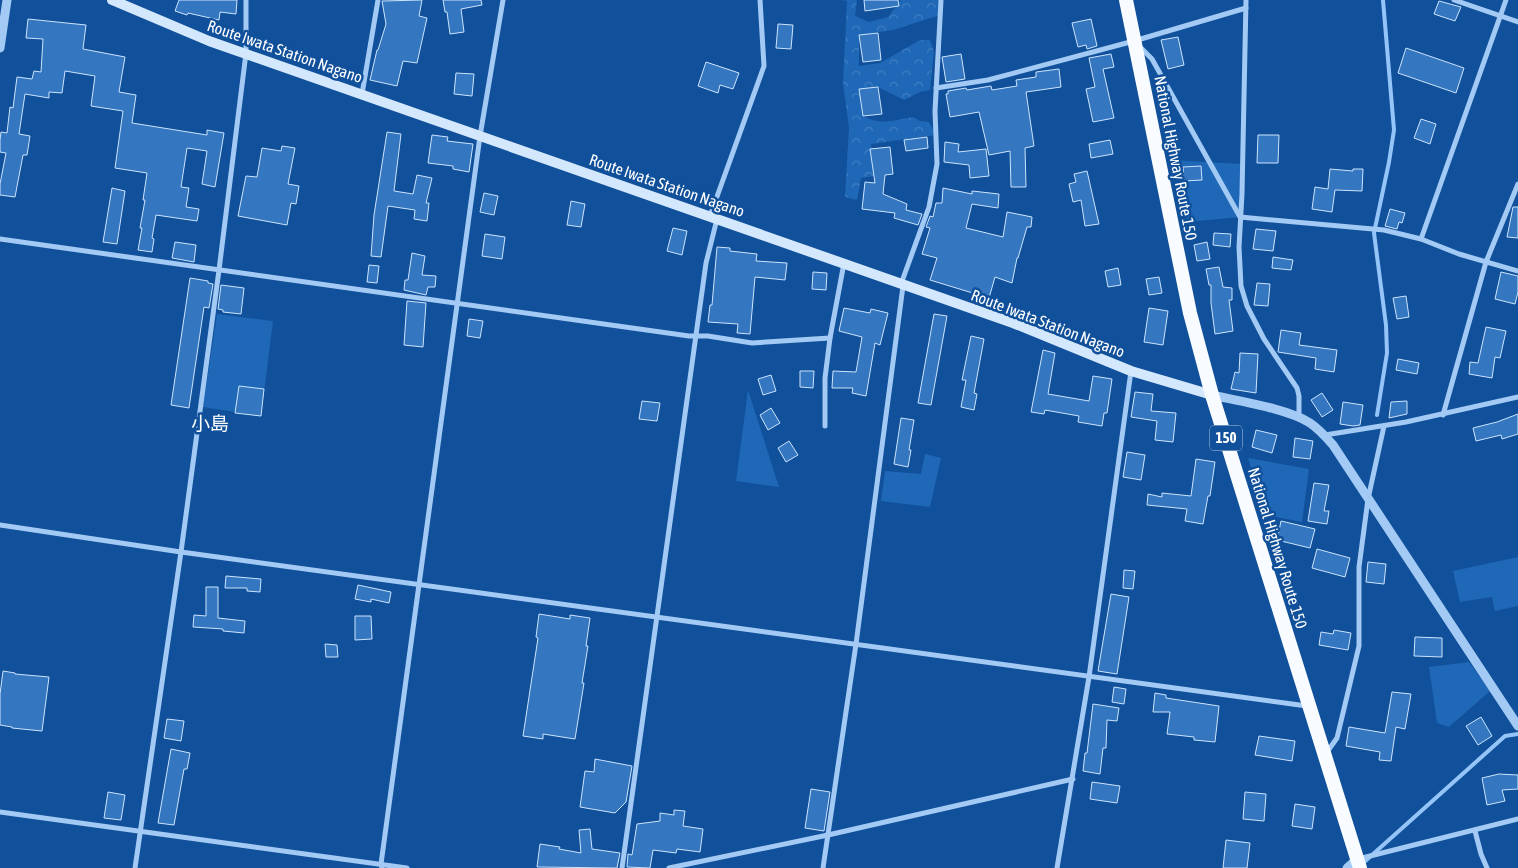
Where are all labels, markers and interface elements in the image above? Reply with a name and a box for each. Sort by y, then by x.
street label: Route Iwata Station Nagano [205,16,365,87]
street label: National Highway Route 150 [1150,74,1201,242]
street label: Route Iwata Station Nagano [587,150,747,221]
street label: Route Iwata Station Nagano [968,285,1127,362]
district label: 小島 [191,412,229,434]
road number: 150 [1210,426,1242,450]
street label: National Highway Route 150 [1244,465,1311,631]

